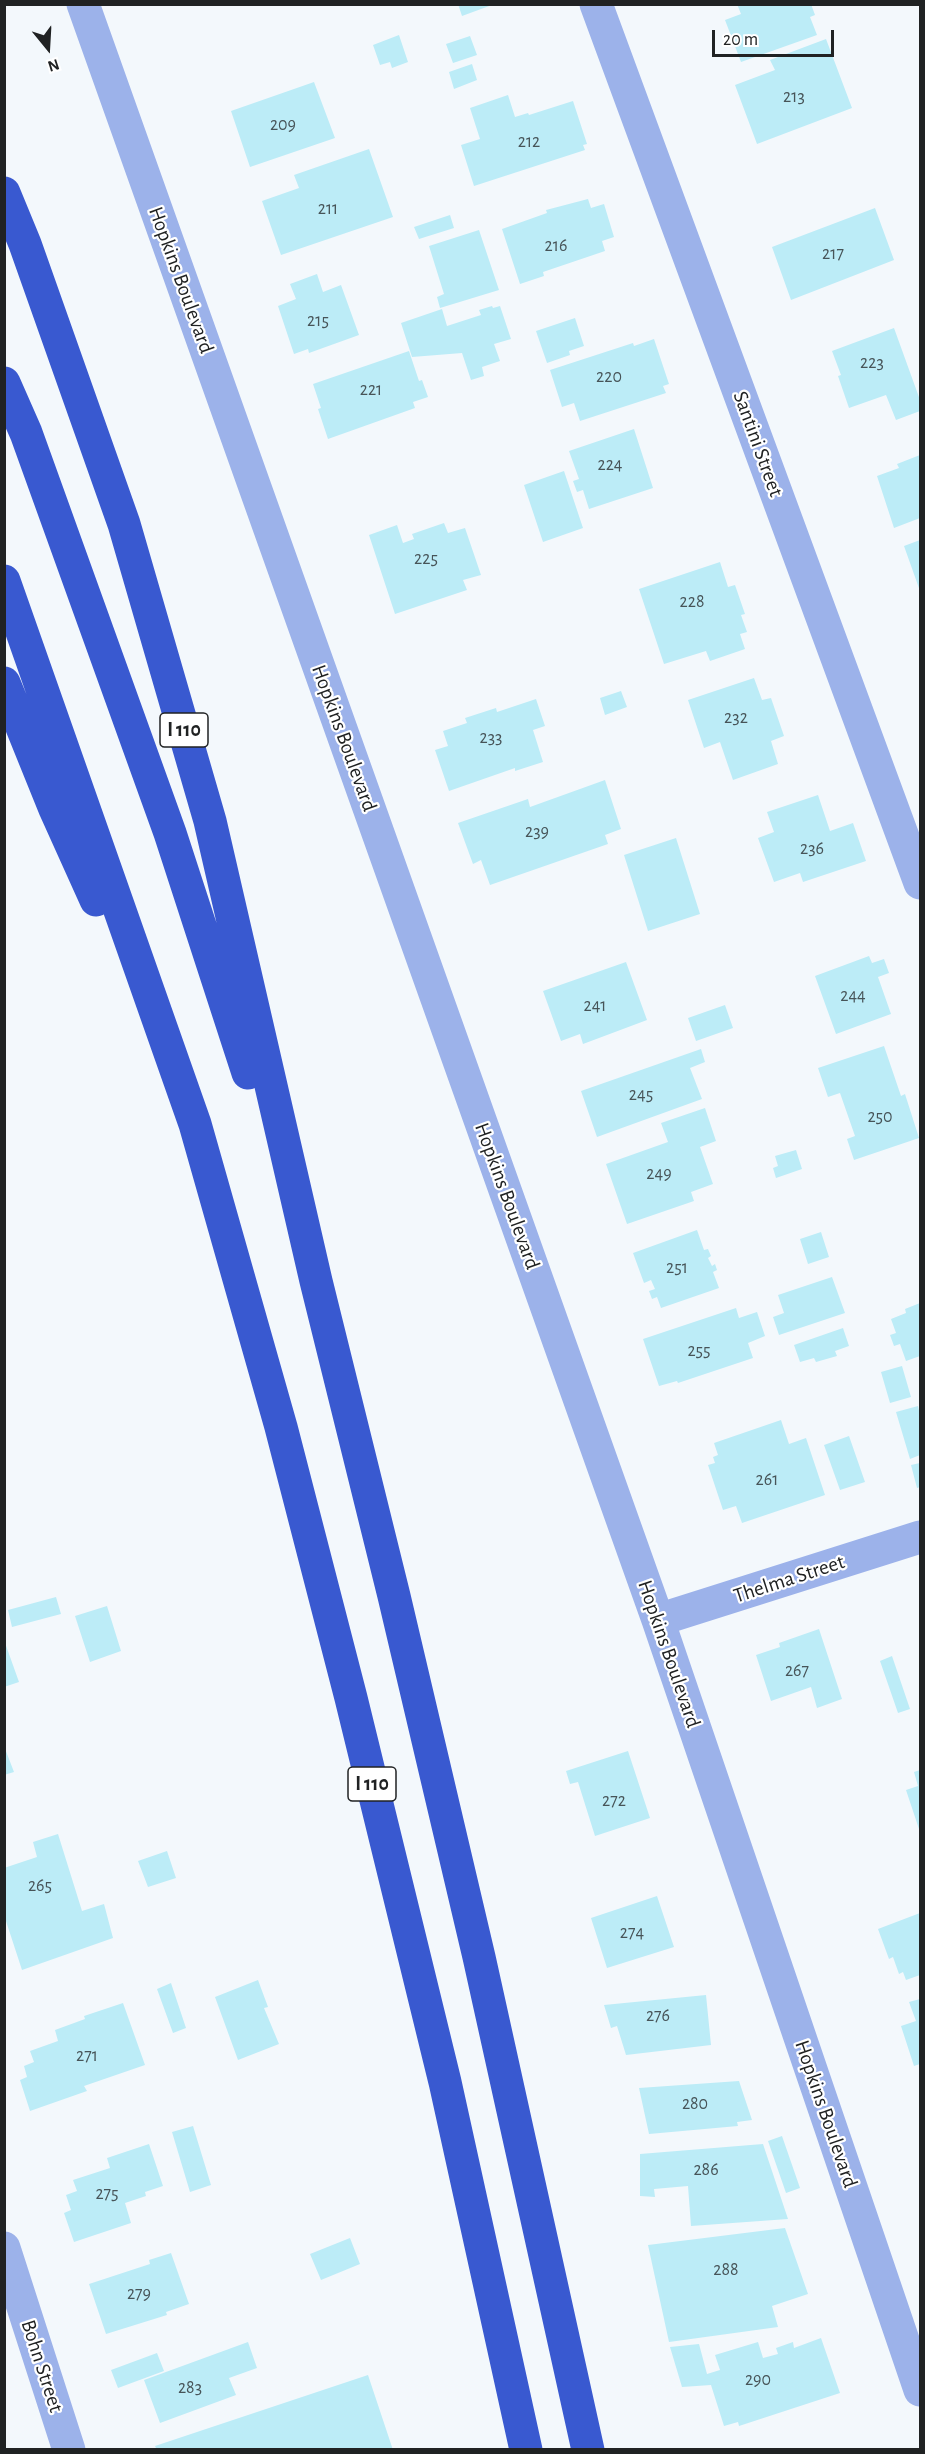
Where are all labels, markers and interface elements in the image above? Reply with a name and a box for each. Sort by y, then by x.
north arrow [18,18,78,78]
scale bar [715,18,836,56]
text: 20 m [723,31,758,49]
text: N [46,56,61,74]
house number: 213 [783,86,805,108]
house number: 209 [270,114,296,136]
house number: 212 [518,131,540,153]
house number: 211 [318,198,338,220]
street label: Hopkins Boulevard [143,203,219,357]
house number: 216 [545,235,567,257]
house number: 217 [822,243,844,265]
house number: 215 [307,310,329,332]
house number: 223 [860,352,884,374]
house number: 220 [596,366,622,388]
house number: 221 [360,379,382,401]
street label: Santini Street [727,388,789,500]
house number: 224 [597,454,623,476]
house number: 225 [414,548,438,570]
house number: 228 [680,591,704,613]
street label: Hopkins Boulevard [306,661,382,815]
house number: 232 [724,707,748,729]
road number: I 110 [160,713,208,747]
house number: 233 [479,727,503,749]
house number: 239 [525,821,549,843]
house number: 236 [800,838,824,860]
house number: 244 [840,985,866,1007]
house number: 241 [583,995,607,1017]
house number: 245 [629,1084,653,1106]
house number: 250 [867,1106,893,1128]
street label: Hopkins Boulevard [469,1119,545,1273]
house number: 249 [646,1163,672,1185]
house number: 251 [666,1257,688,1279]
house number: 255 [687,1340,711,1362]
house number: 261 [756,1469,778,1491]
street label: Thelma Street [730,1549,848,1609]
street label: Hopkins Boulevard [632,1577,706,1731]
house number: 267 [785,1660,809,1682]
road number: I 110 [348,1767,396,1801]
house number: 272 [602,1790,626,1812]
house number: 265 [28,1875,52,1897]
house number: 274 [620,1922,644,1944]
house number: 276 [646,2005,670,2027]
street label: Hopkins Boulevard [789,2037,863,2191]
house number: 271 [76,2045,98,2067]
house number: 280 [682,2093,708,2115]
house number: 286 [693,2159,719,2181]
house number: 275 [95,2183,119,2205]
house number: 288 [713,2259,739,2281]
house number: 279 [127,2283,151,2305]
street label: Bohn Street [15,2317,69,2415]
house number: 290 [745,2369,771,2391]
house number: 283 [178,2377,202,2399]

